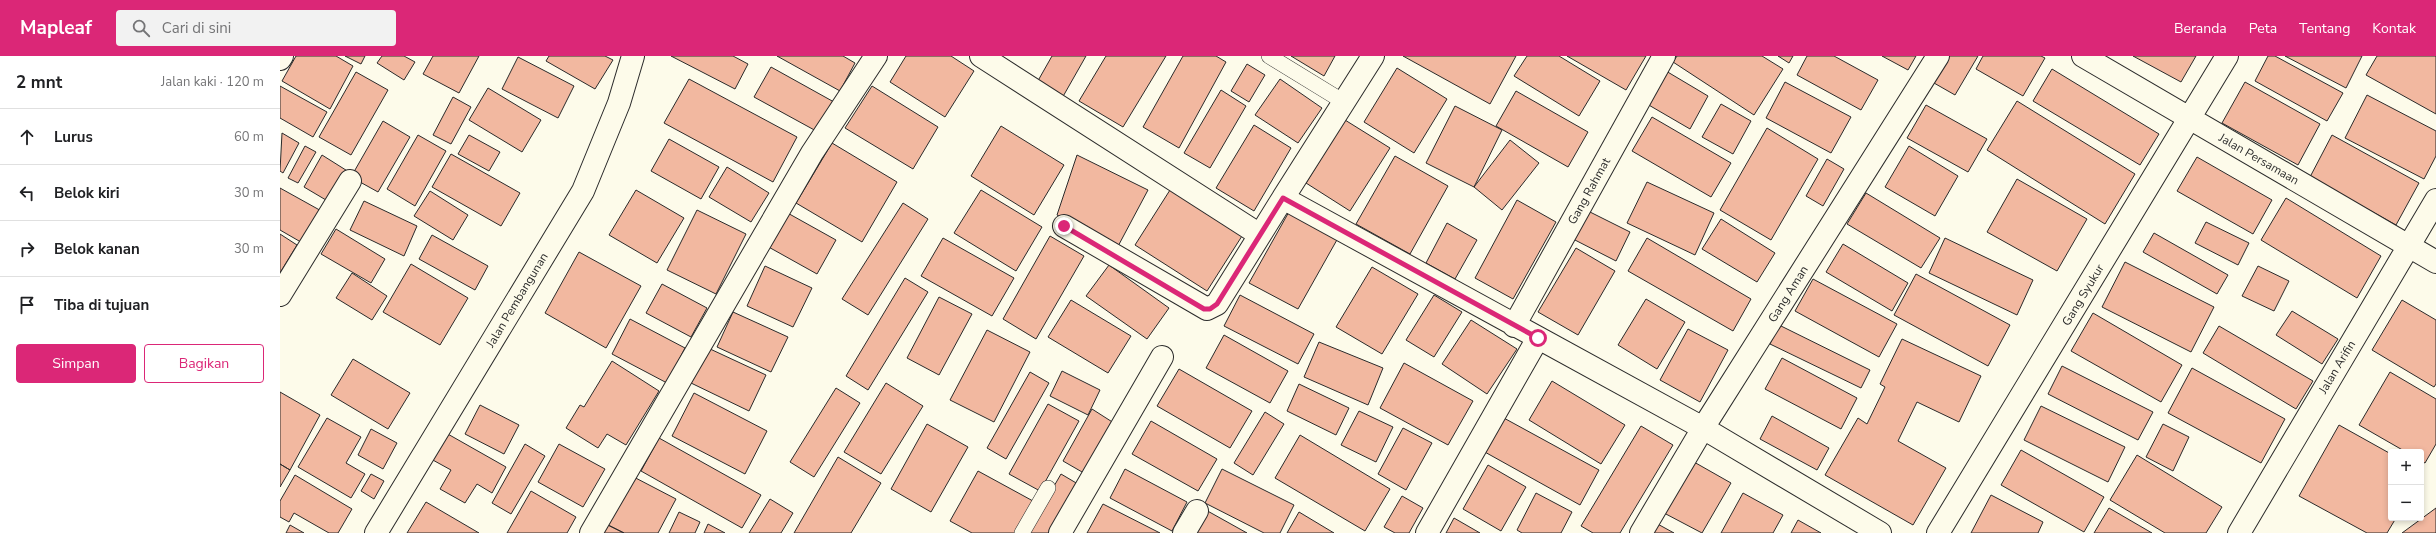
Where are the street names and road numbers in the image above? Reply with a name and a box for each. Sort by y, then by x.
street label: Jalan Persamaan [2215,129,2302,188]
street label: Gang Rahmat [1564,154,1614,227]
street label: Jalan Pembangunan [482,250,552,351]
street label: Gang Syukur [2058,261,2108,329]
street label: Gang Aman [1764,263,1812,325]
street label: Jalan Arifin [2314,337,2359,397]

